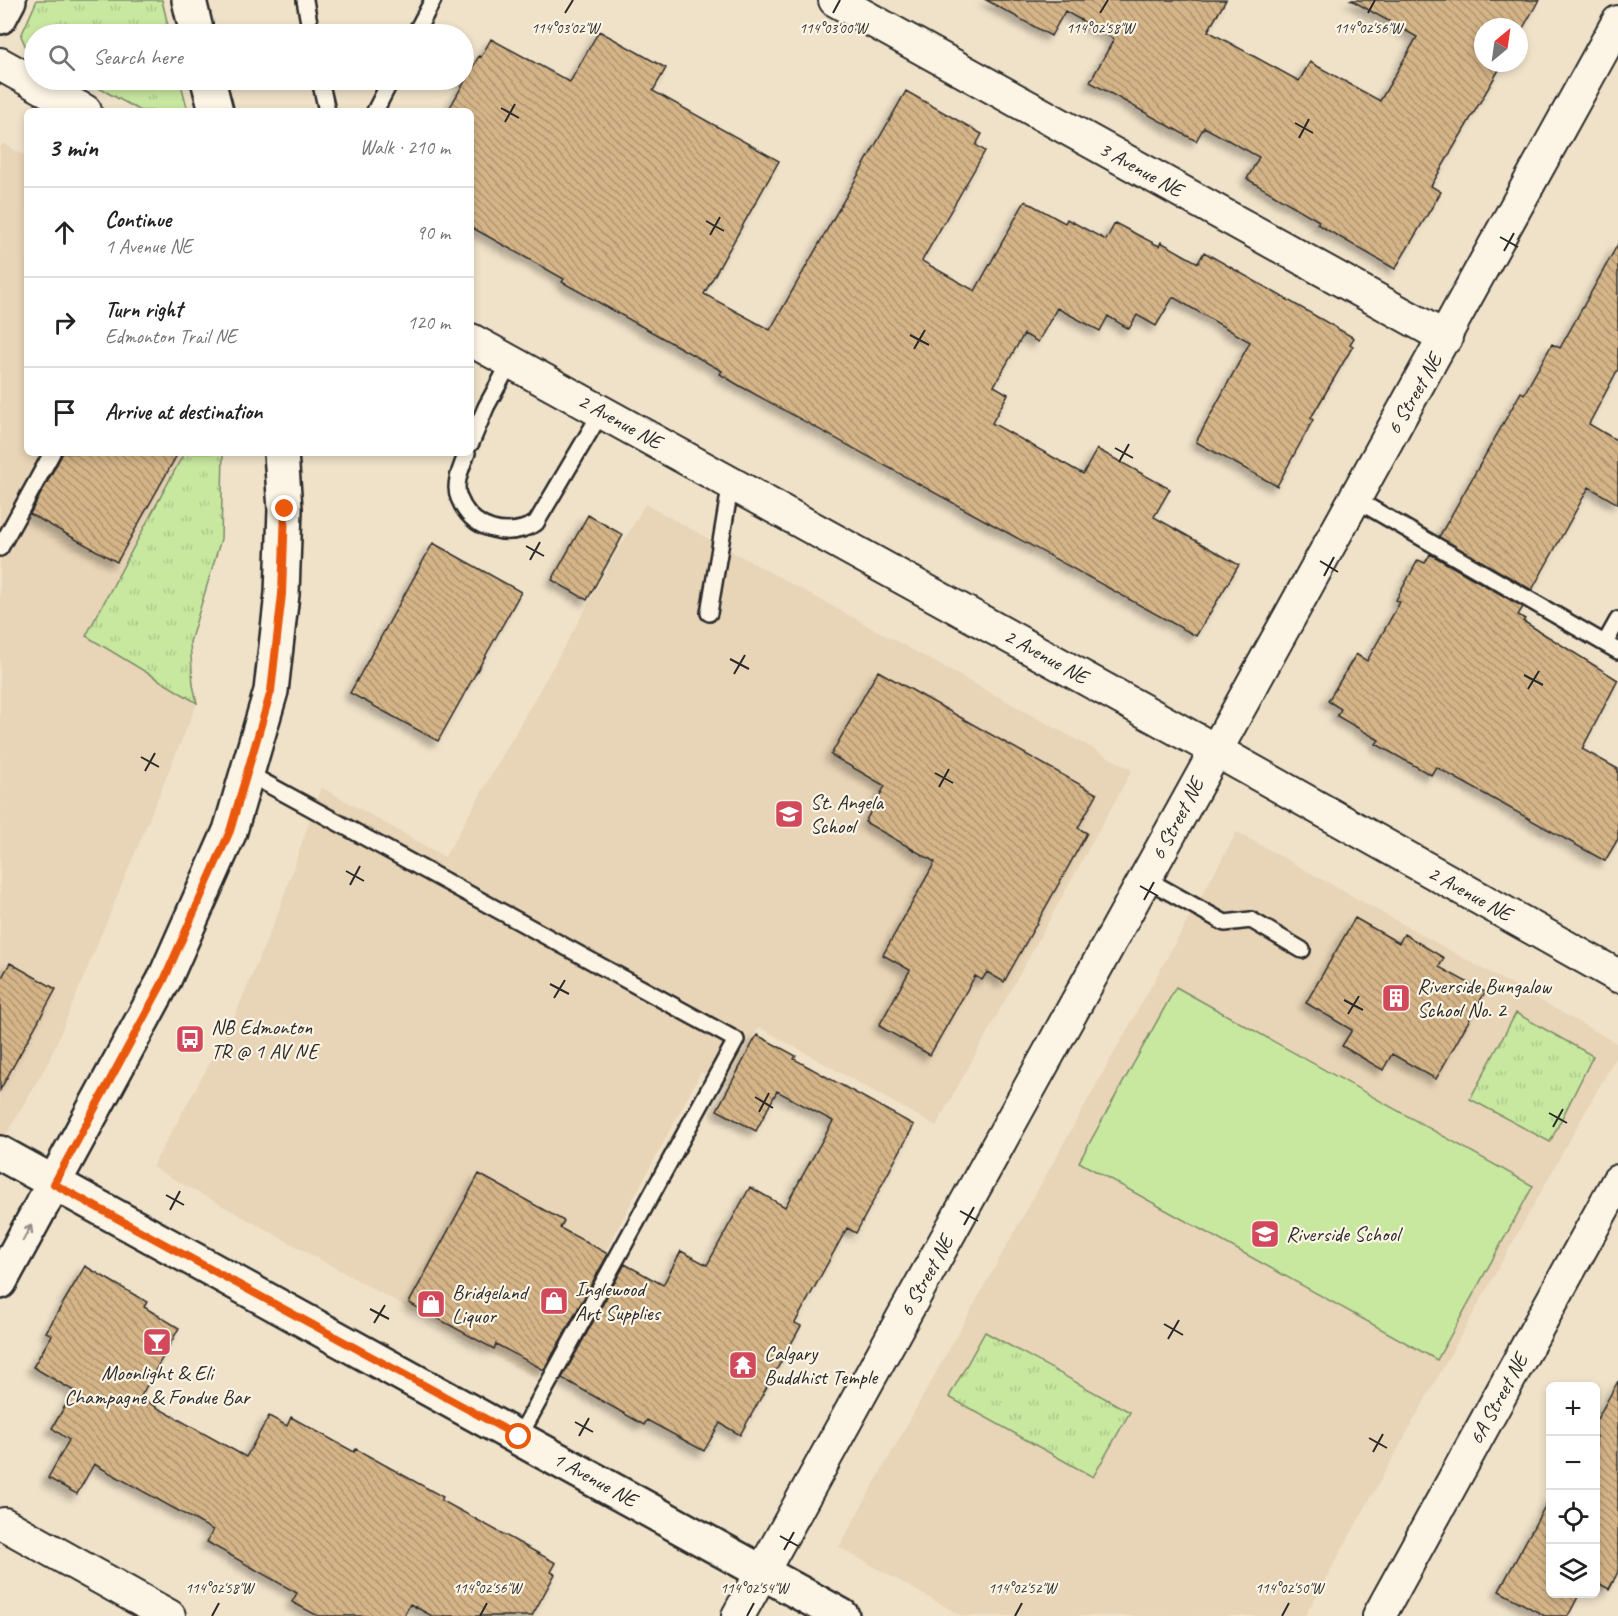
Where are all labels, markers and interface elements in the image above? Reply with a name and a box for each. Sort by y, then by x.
north arrow [1474,18,1528,72]
text: 114°03'02"W [531,19,602,38]
text: 114°03'00"W [799,19,870,38]
text: 114°02'58"W [1066,19,1137,38]
text: 114°02'56"W [1334,19,1405,38]
search box [24,24,474,90]
icon: search [45,41,78,74]
text: Search here [93,43,183,71]
text: 3 min [48,131,98,164]
text: Walk · 210 m [360,135,450,160]
street label: 3 Avenue NE [1095,135,1190,204]
text: Continue [105,206,171,234]
icon: ahead [48,216,81,249]
text: 90 m [416,220,450,245]
text: 1 Avenue NE [105,234,192,259]
text: Turn right [105,296,182,324]
icon: right [48,306,81,339]
text: 120 m [407,310,450,335]
text: Edmonton Trail NE [105,324,237,349]
street label: 6 Street NE [1380,346,1449,439]
street label: 2 Avenue NE [574,387,669,456]
icon: arrive [48,396,81,429]
text: Arrive at destination [105,398,262,426]
route end [271,495,297,521]
street label: 2 Avenue NE [1000,622,1095,691]
street label: 6 Street NE [1145,771,1211,864]
place label: St. Angela School [810,789,884,839]
school or university icon: St. Angela School [773,798,805,830]
street label: 2 Avenue NE [1424,859,1519,928]
place label: Riverside Bungalow School No. 2 [1417,973,1553,1023]
building icon: Riverside Bungalow School No. 2 [1380,982,1412,1014]
place label: NB Edmonton TR @ 1 AV NE [211,1014,320,1064]
bus stop icon: NB Edmonton TR @ 1 AV NE [174,1023,206,1055]
school or university icon: Riverside School [1249,1218,1281,1250]
place label: Riverside School [1286,1221,1403,1247]
one-way arrow [21,1225,33,1242]
street label: 6 Street NE [893,1228,960,1321]
place label: Inglewood Art Supplies [575,1276,662,1326]
place label: Bridgeland Liquor [452,1279,530,1329]
shop icon: Inglewood Art Supplies [538,1285,570,1317]
shop icon: Bridgeland Liquor [415,1288,447,1320]
bar icon: Moonlight & Eli Champagne & Fondue Bar [141,1326,173,1358]
place label: Calgary Buddhist Temple [764,1340,879,1390]
street label: 6A Street NE [1462,1347,1535,1449]
temple icon: Calgary Buddhist Temple [727,1349,759,1381]
place label: Moonlight & Eli Champagne & Fondue Bar [64,1360,251,1410]
map controls [1546,1382,1600,1598]
button: + [1546,1382,1600,1436]
route start [505,1423,531,1449]
button: − [1546,1436,1600,1490]
street label: 1 Avenue NE [549,1445,644,1514]
button: locate [1546,1490,1600,1544]
button: layers [1546,1544,1600,1598]
text: 114°02'58"W [185,1579,256,1598]
text: 114°02'56"W [453,1579,524,1598]
text: 114°02'54"W [720,1579,791,1598]
text: 114°02'52"W [988,1579,1059,1598]
text: 114°02'50"W [1255,1579,1326,1598]

